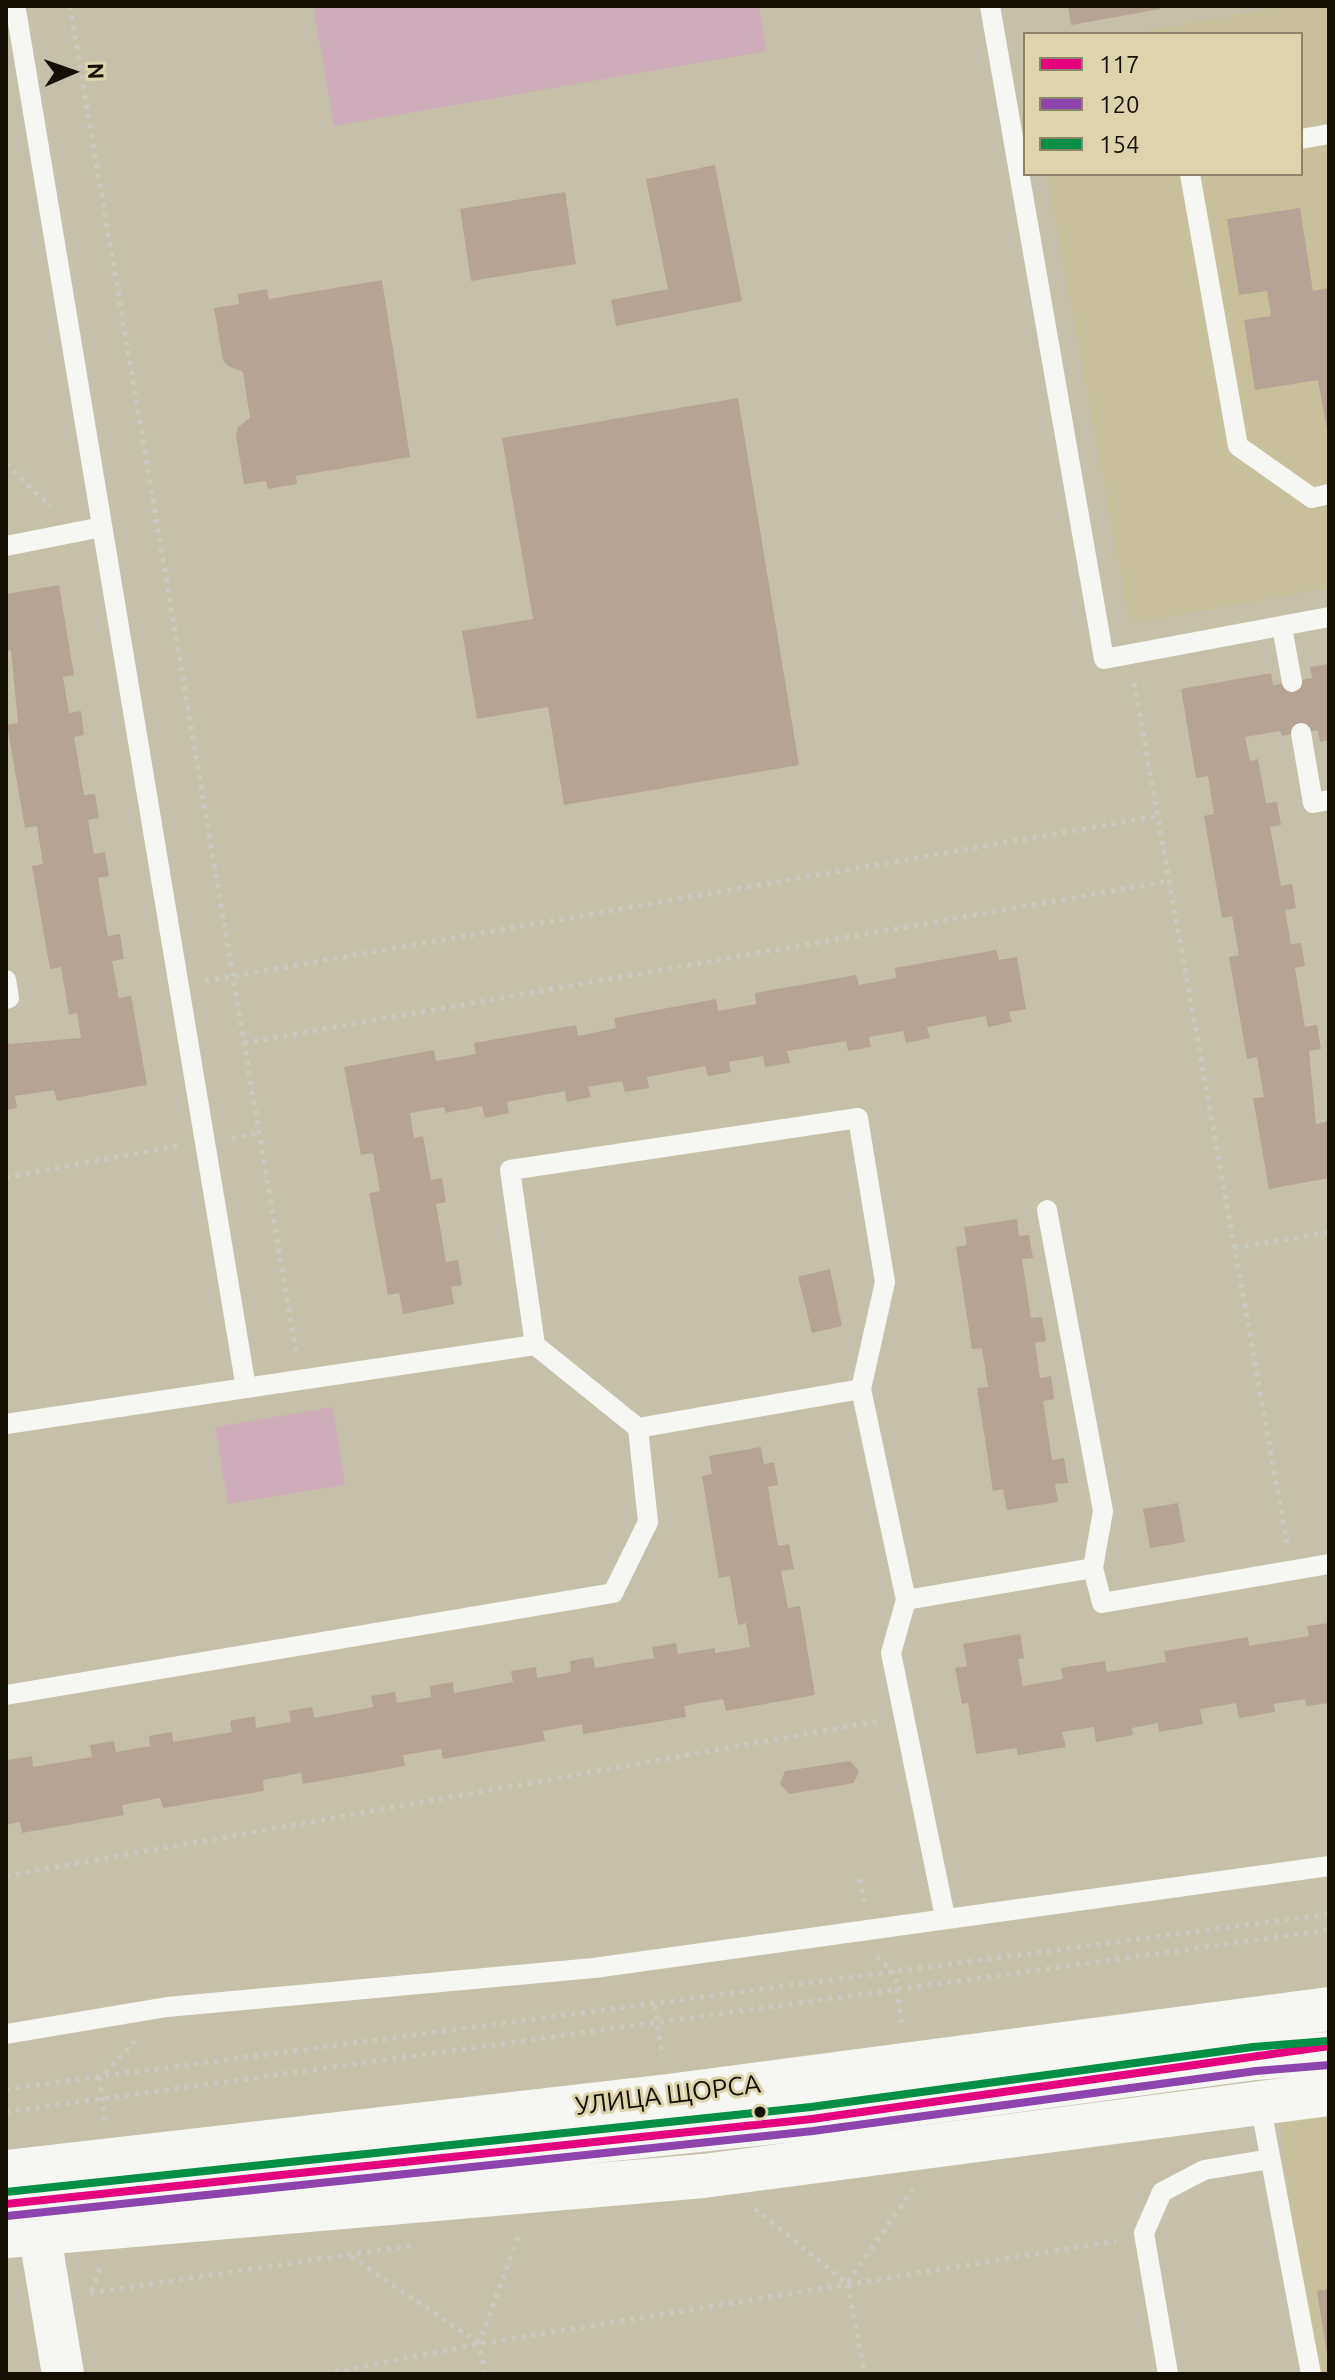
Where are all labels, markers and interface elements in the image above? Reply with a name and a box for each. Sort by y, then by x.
north arrow [32,32,112,112]
legend [1023,32,1303,176]
text: 117 [1099,51,1140,78]
text: N [84,62,109,80]
text: 120 [1099,91,1140,118]
text: 154 [1099,131,1140,158]
street label: УЛИЦА ЩОРСА [574,2068,762,2122]
unlabelled marker [752,2104,768,2120]

